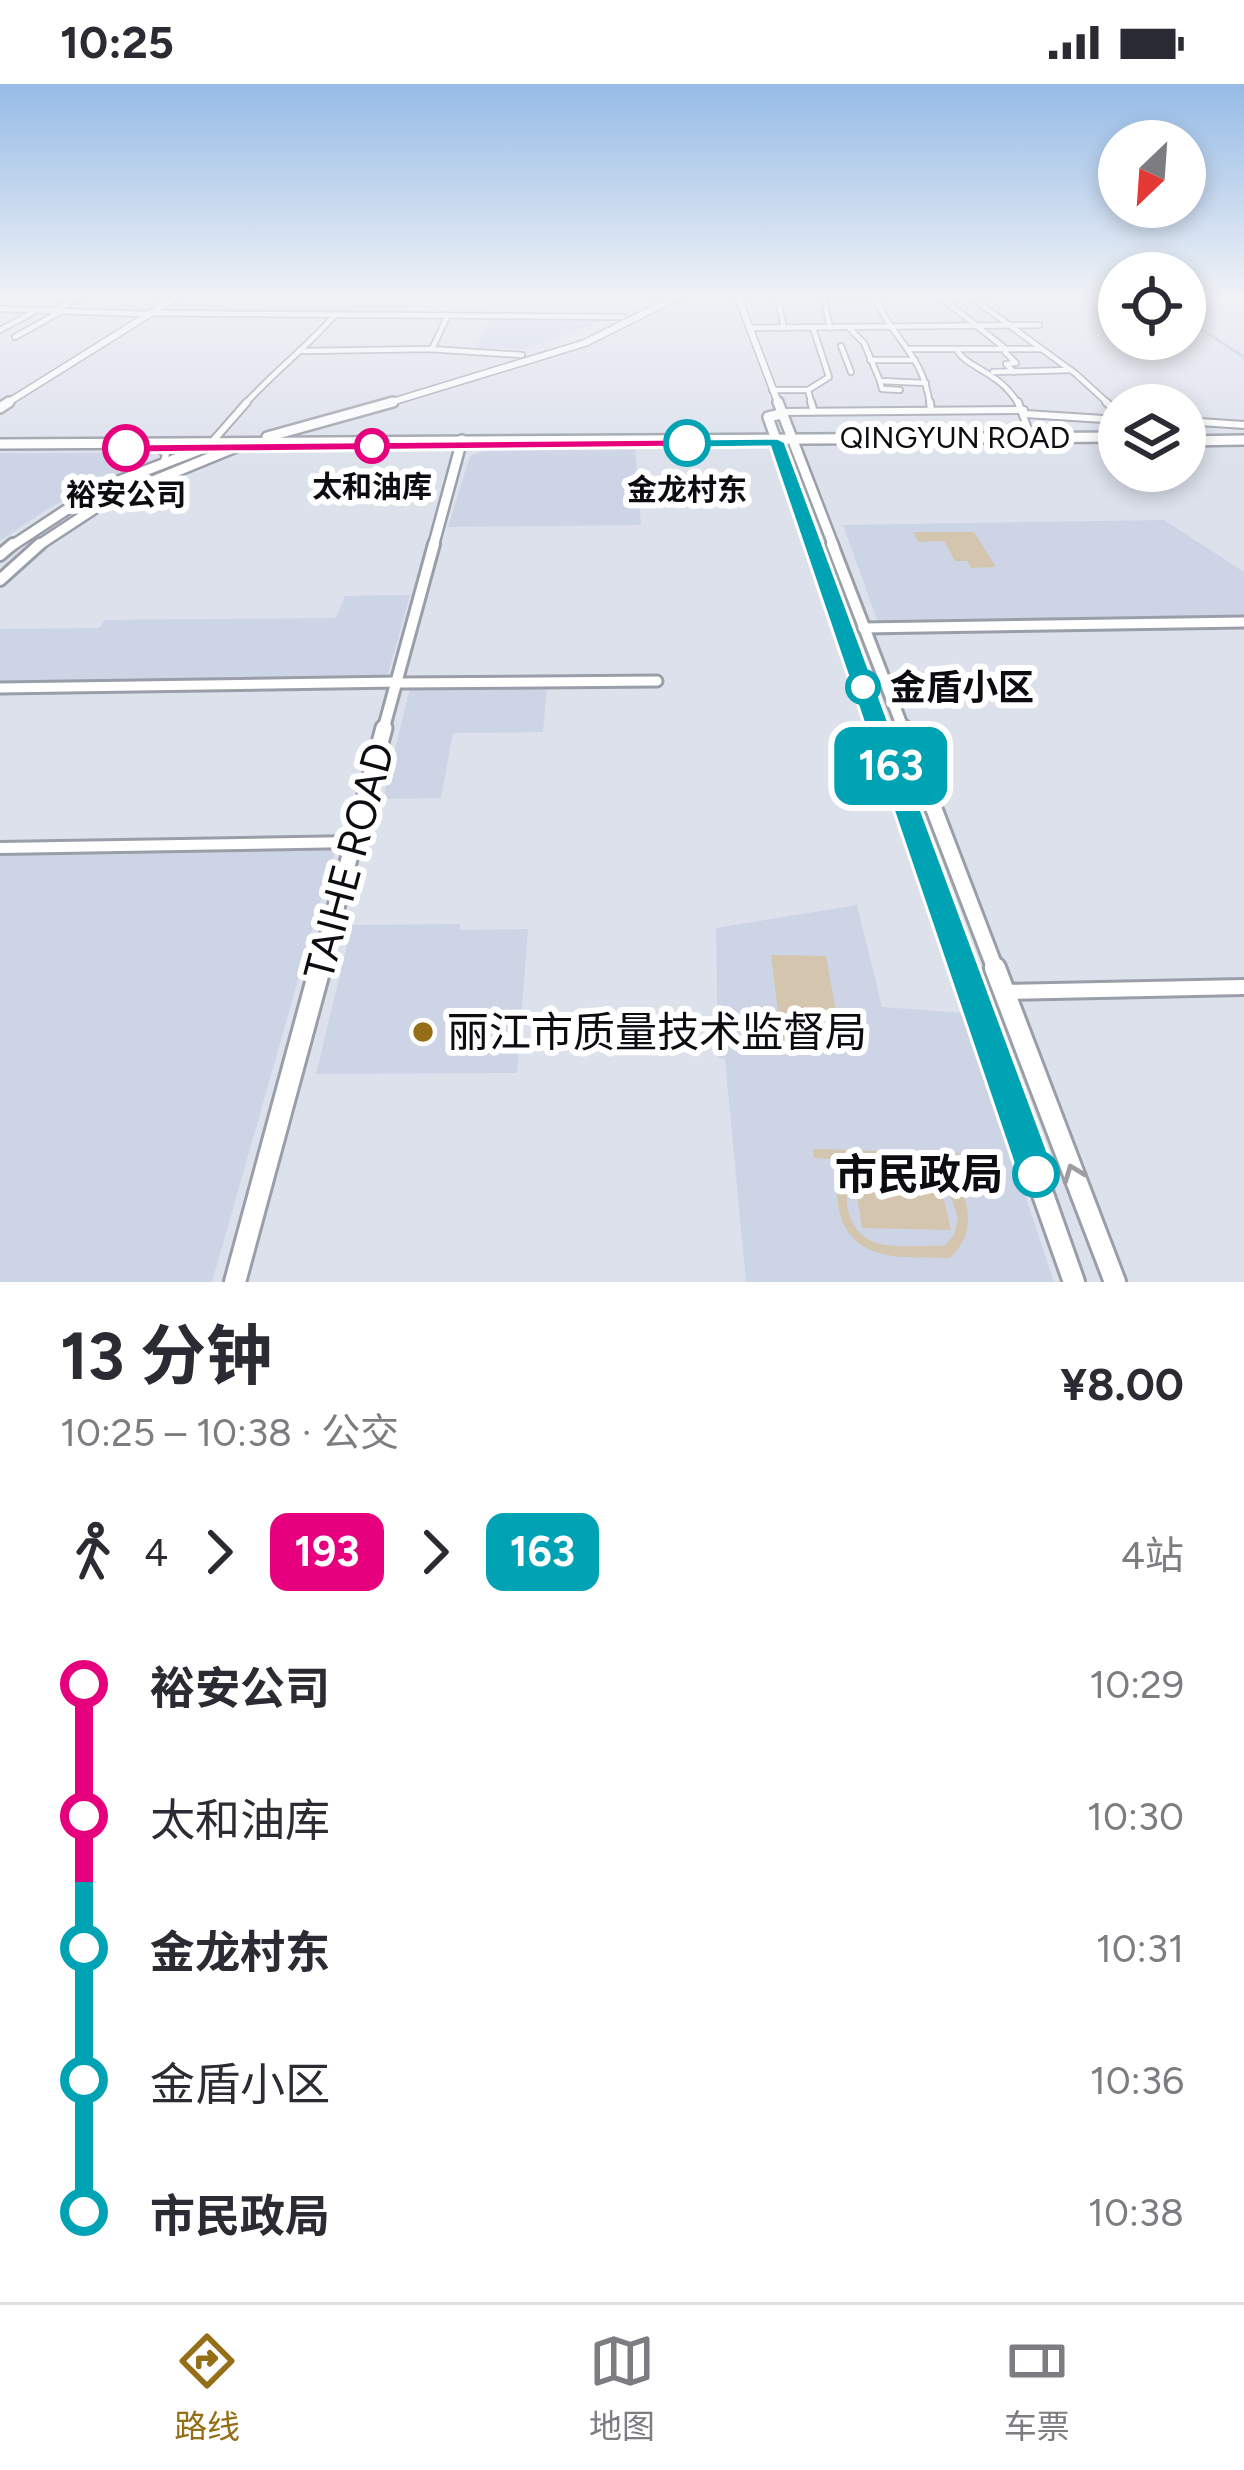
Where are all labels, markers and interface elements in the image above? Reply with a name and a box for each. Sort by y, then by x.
text: 10:25 [60,15,174,69]
north arrow [1098,120,1206,228]
map controls [1098,120,1206,492]
button: locate [1098,252,1206,360]
button: layers [1098,384,1206,492]
street label: QINGYUN ROAD [840,419,1070,456]
marker: 金龙村东 [665,421,709,465]
marker: 裕安公司 [104,426,148,470]
marker: 太和油库 [356,430,388,462]
place label: 太和油库 [312,468,432,505]
place label: 金龙村东 [627,471,747,508]
place label: 裕安公司 [66,476,186,513]
place label: 金盾小区 [890,666,1034,709]
marker: 金盾小区 [847,671,879,703]
line badge: 163 [822,727,960,805]
street label: TAIHE ROAD [293,737,405,985]
text: 163 [858,740,924,791]
place label: 丽江市质量技术监督局 [447,1007,867,1058]
marker: 丽江市质量技术监督局 [410,1019,436,1045]
place label: 市民政局 [835,1149,1003,1200]
marker: 市民政局 [1014,1152,1058,1196]
one-way arrow [1062,1163,1087,1184]
text: 13 分钟 [60,1316,272,1396]
text: ¥8.00 [1060,1357,1184,1411]
text: 10:25 – 10:38 · 公交 [60,1409,399,1456]
icon: walk [60,1519,126,1585]
icon: forward [186,1519,252,1585]
icon: forward [402,1519,468,1585]
text: 193 [294,1526,360,1577]
text: 163 [510,1526,575,1577]
text: 4 [144,1529,168,1576]
text: 4站 [1121,1532,1184,1579]
text: 裕安公司 [150,1661,330,1715]
text: 10:29 [1089,1661,1184,1708]
text: 太和油库 [150,1793,330,1847]
text: 10:30 [1087,1793,1184,1840]
text: 金龙村东 [150,1925,330,1979]
text: 10:31 [1096,1925,1184,1972]
text: 金盾小区 [150,2057,330,2111]
text: 10:36 [1090,2057,1184,2104]
text: 市民政局 [150,2189,330,2243]
text: 10:38 [1088,2189,1184,2236]
tab: 路线 [174,2328,240,2448]
tab: 地图 [589,2328,655,2448]
tab: 车票 [1004,2328,1070,2448]

